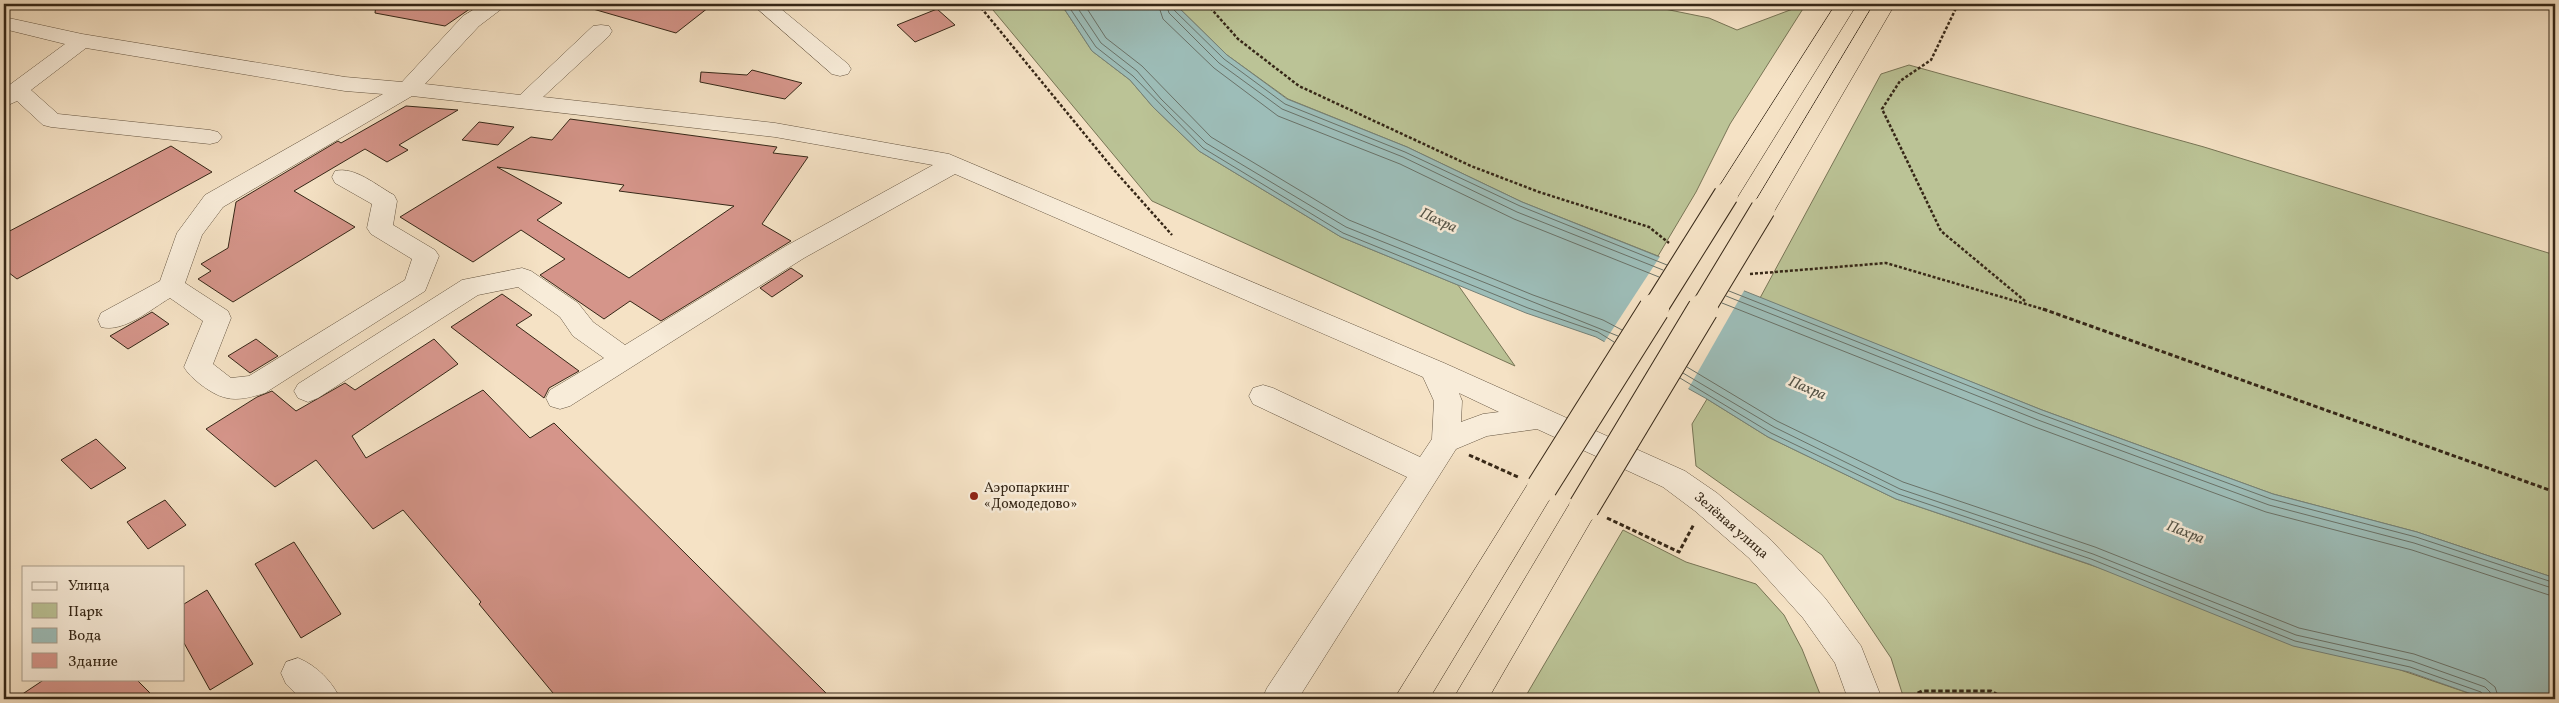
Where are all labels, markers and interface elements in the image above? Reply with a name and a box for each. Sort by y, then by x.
water label: Пахра [1416,203,1460,239]
water label: Пахра [1785,372,1829,406]
place label: Аэропаркинг «Домодедово» [984,479,1077,514]
street label: Зелёная улица [1690,488,1772,564]
marker: Аэропаркинг «Домодедово» [968,490,980,502]
water label: Пахра [2163,516,2207,550]
legend [22,566,185,680]
text: Улица [68,576,110,597]
text: Парк [68,602,103,623]
text: Вода [68,626,101,647]
text: Здание [68,652,118,673]

